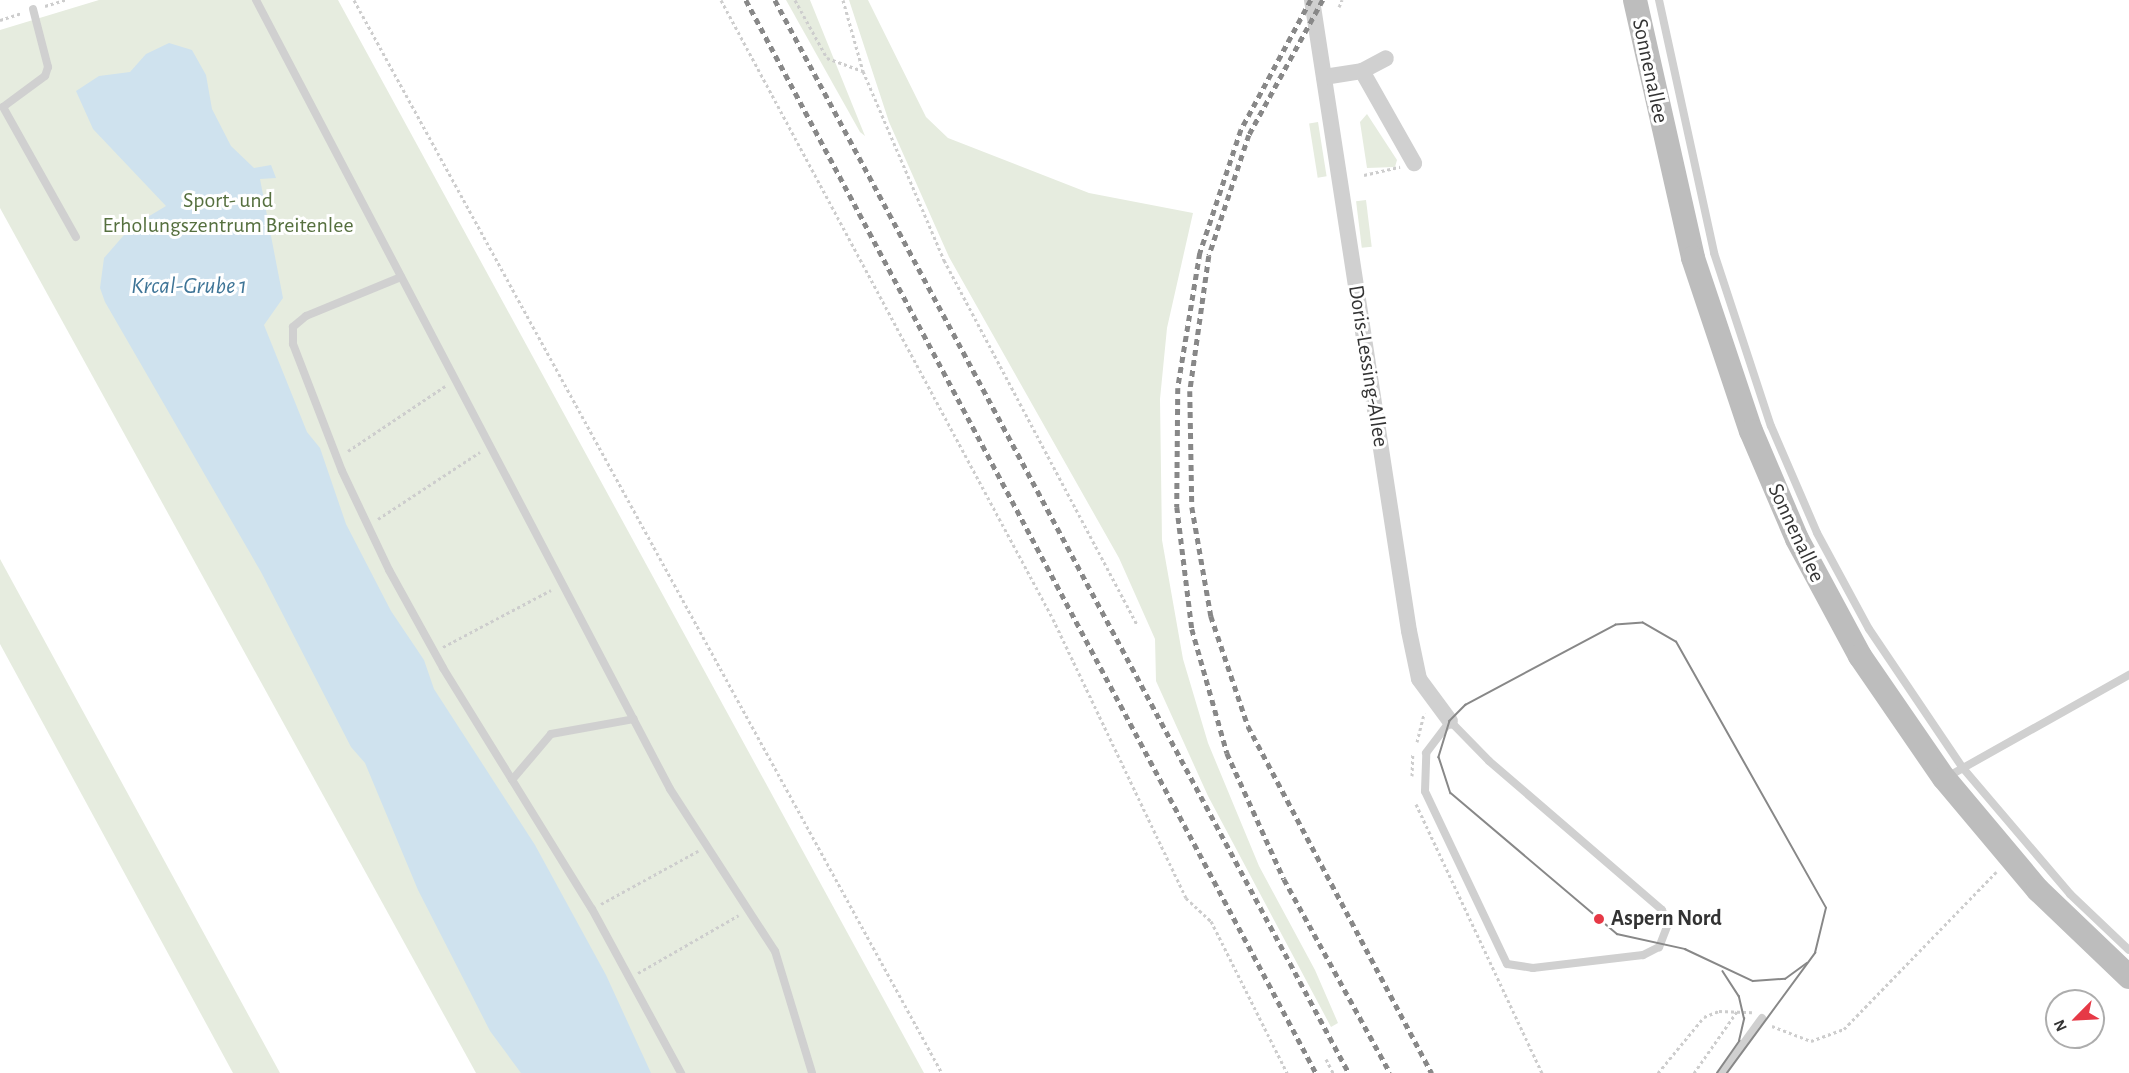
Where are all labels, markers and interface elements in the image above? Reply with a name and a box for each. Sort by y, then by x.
street label: Sonnenallee [1626,17,1674,125]
park label: Sport- und Erholungszentrum Breitenlee [102,187,354,238]
water label: Krcal-Grube 1 [131,273,247,301]
street label: Doris-Lessing-Allee [1342,283,1394,449]
street label: Sonnenallee [1762,479,1830,587]
place label: Aspern Nord [1611,906,1722,932]
marker: Aspern Nord [1592,912,1606,926]
north arrow [2045,989,2105,1049]
text: N [2051,1017,2070,1034]

